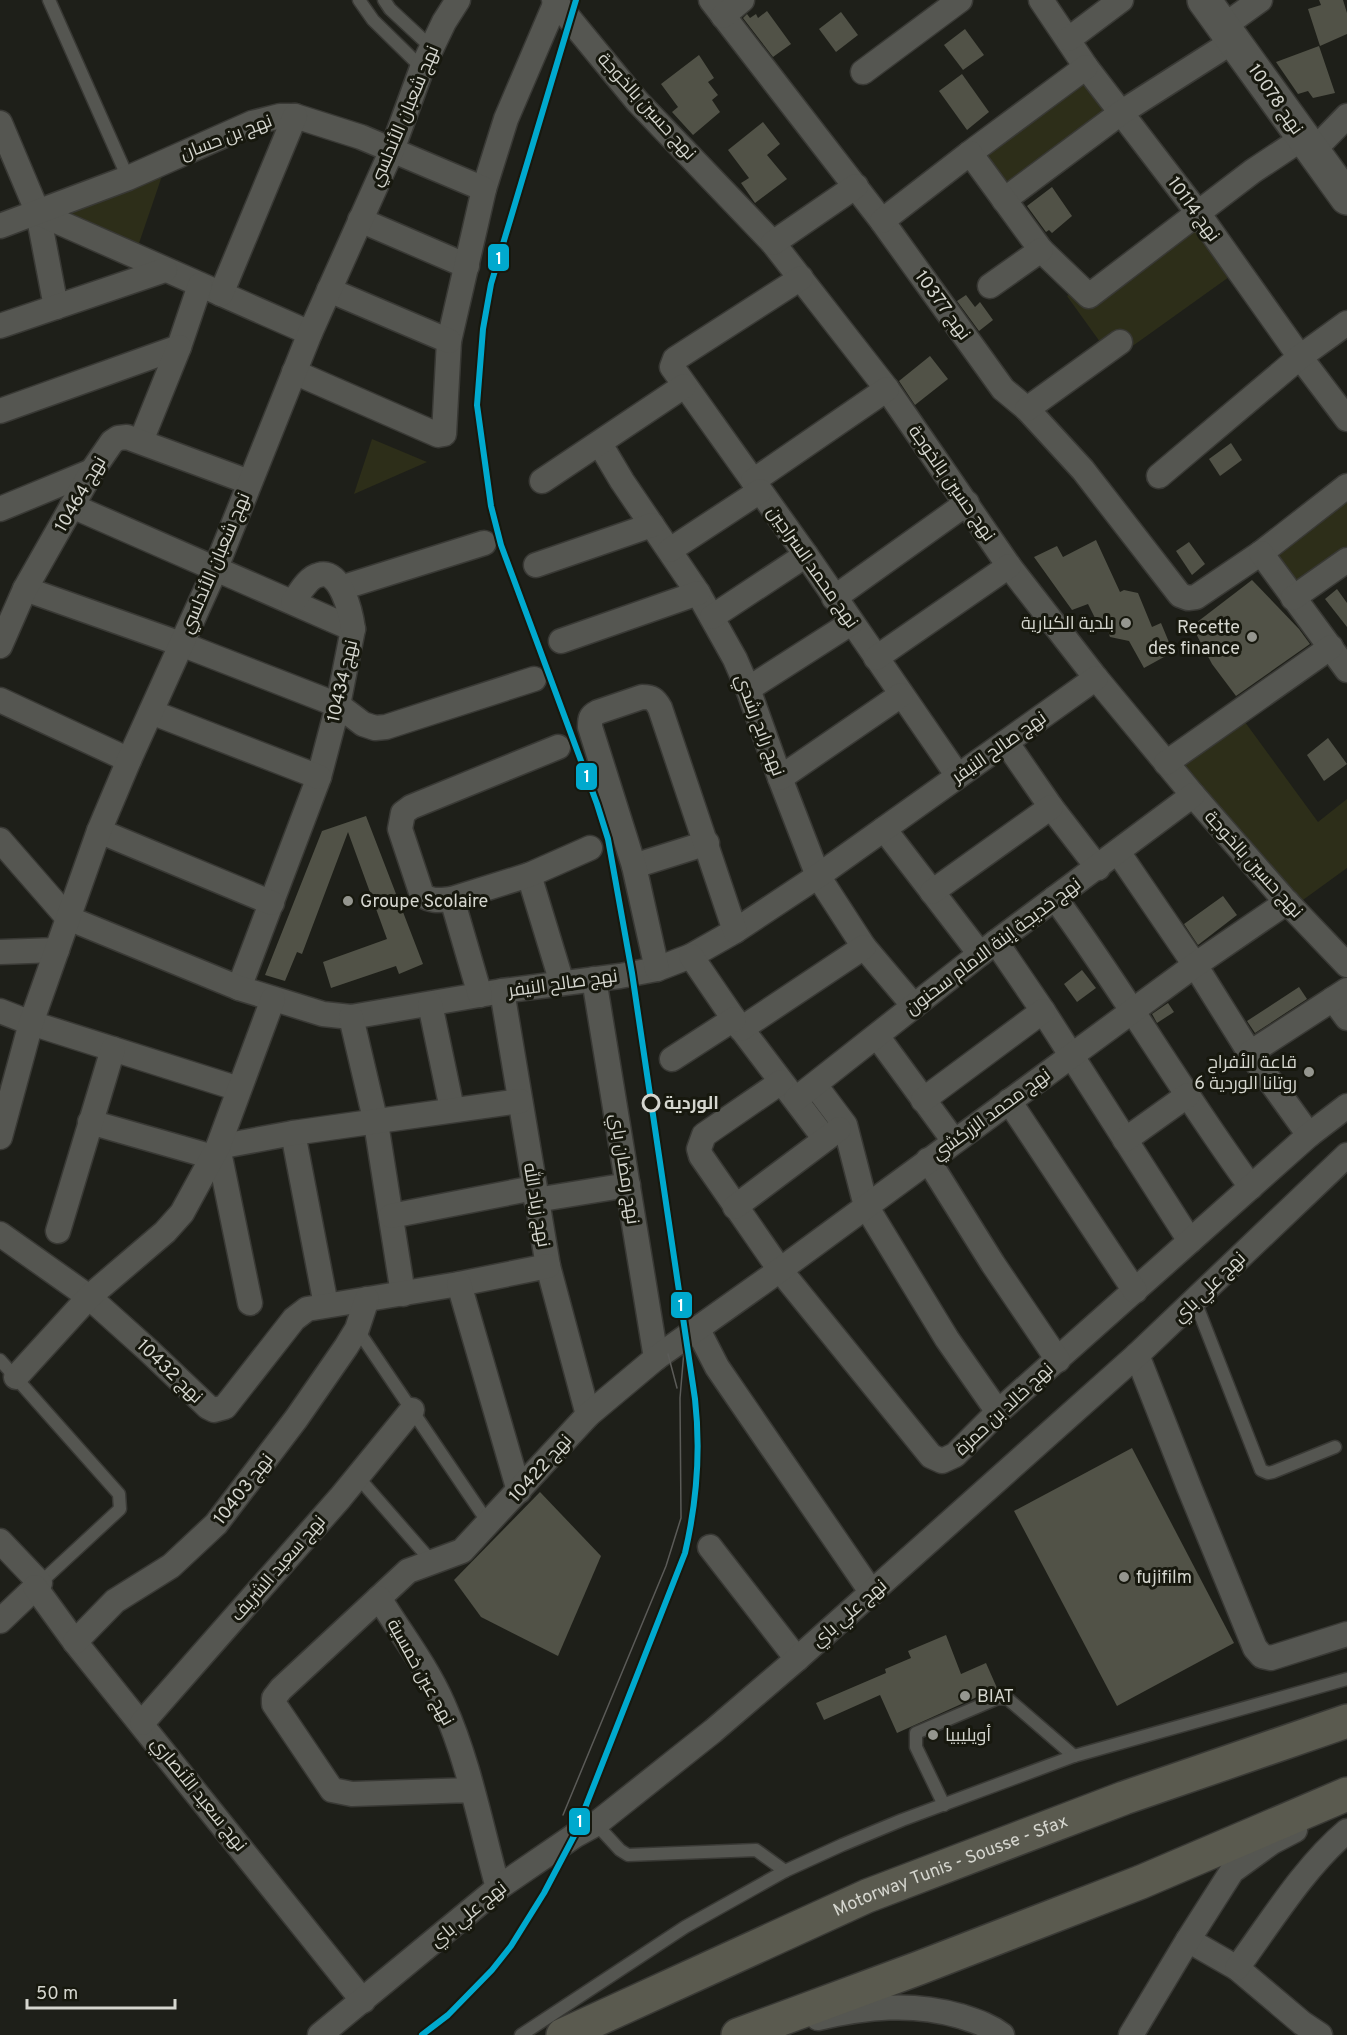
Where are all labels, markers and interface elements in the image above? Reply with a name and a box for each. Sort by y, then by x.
street label: نهج شعبان الأندلسي [365,43,445,191]
street label: نهج حسين بالخوجة [592,49,700,165]
street label: نهج 10078 [1242,60,1307,140]
street label: نهج بن حسان [177,110,276,166]
street label: نهج 10114 [1162,173,1224,247]
line badge: 1 [487,243,510,272]
text: 1 [496,250,502,270]
street label: نهج 10377 [909,267,975,345]
street label: نهج حسين بالخوجة [902,421,999,546]
street label: نهج 10464 [50,453,112,537]
street label: نهج شعبان الأندلسي [176,490,256,638]
street label: نهج محمد السراجين [761,502,862,633]
place label: بلدية الكبارية [1021,613,1114,636]
marker: بلدية الكبارية [1119,616,1133,630]
place label: Recette des finance [1148,617,1240,661]
marker: Recette des finance [1245,630,1259,644]
street label: نهج 10434 [323,638,364,725]
street label: نهج رابح رشدي [728,671,789,780]
street label: نهج صالح النيفر [947,707,1052,790]
line badge: 1 [575,762,598,791]
text: 1 [584,768,590,788]
street label: نهج حسين بالخوجة [1199,807,1307,923]
street label: نهج خديجة إبنة الامام سحنون [902,874,1086,1021]
place label: Groupe Scolaire [360,891,488,914]
marker: Groupe Scolaire [341,894,355,908]
street label: نهج صالح النيفر [506,965,619,1004]
place label: قاعة الأفراح روتانا الوردية 6 [1194,1052,1297,1096]
street label: نهج محمد الزركشي [928,1064,1056,1166]
marker: قاعة الأفراح روتانا الوردية 6 [1302,1065,1316,1079]
place label: الوردية [664,1093,719,1116]
marker: الوردية [642,1094,660,1112]
street label: نهج رمضان باي [602,1112,644,1226]
street label: نهج زياد الله [517,1161,556,1249]
street label: نهج علي باي [1169,1248,1252,1329]
line badge: 1 [670,1291,693,1319]
text: 1 [678,1297,684,1317]
street label: نهج 10432 [131,1335,207,1409]
street label: نهج خالد بن حمزة [951,1359,1059,1461]
street label: نهج 10422 [505,1430,578,1508]
street label: نهج 10403 [209,1450,279,1530]
street label: نهج سعيد الشريف [227,1511,332,1627]
place label: fujifilm [1136,1567,1192,1590]
marker: fujifilm [1117,1570,1131,1584]
street label: نهج علي باي [808,1575,893,1654]
street label: نهج عين خمسية [381,1615,458,1730]
place label: BIAT [977,1686,1014,1709]
marker: BIAT [958,1689,972,1703]
place label: أويليبيا [945,1724,991,1748]
marker: أويليبيا [926,1728,940,1742]
street label: نهج سعيد الأنصاري [144,1733,251,1857]
line badge: 1 [568,1807,591,1836]
street label: Motorway Tunis - Sousse - Sfax [830,1811,1071,1923]
text: 1 [577,1813,583,1833]
street label: نهج علي باي [426,1877,513,1954]
scale bar [27,1972,176,2010]
text: 50 m [36,1983,78,2006]

